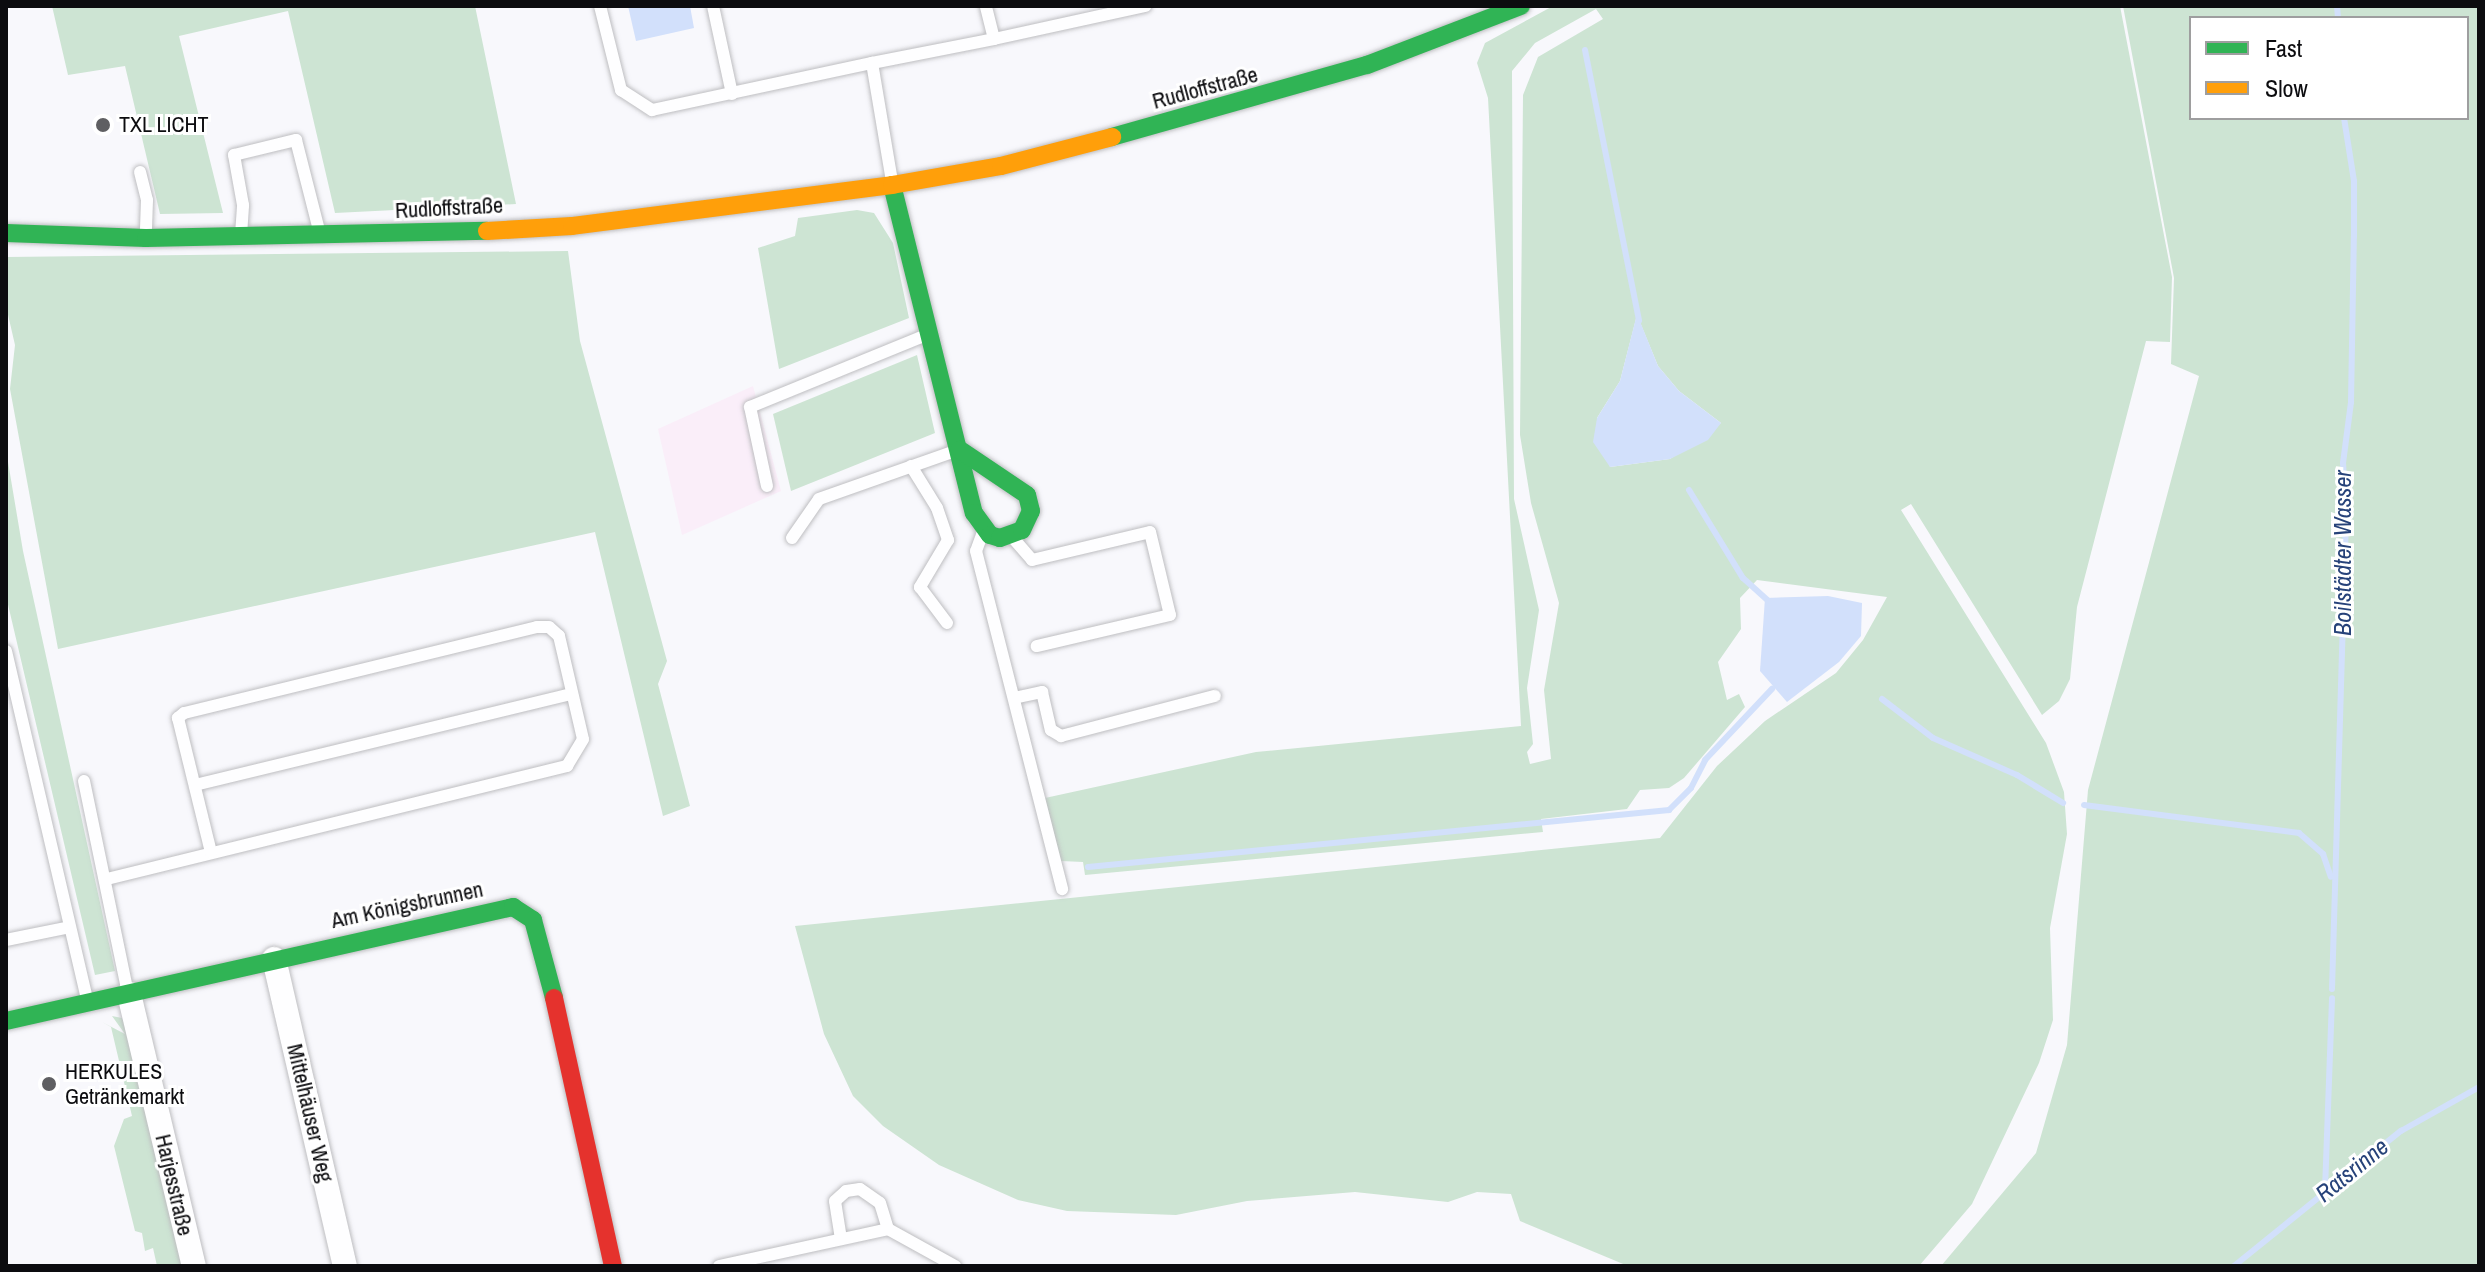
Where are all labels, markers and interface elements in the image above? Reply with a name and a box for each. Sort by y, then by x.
legend [2189,16,2469,120]
text: Fast [2265,32,2302,64]
street label: Rudloffstraße [1149,61,1261,115]
text: Slow [2265,72,2308,104]
place label: TXL LICHT [119,112,209,138]
marker: TXL LICHT [94,116,112,134]
street label: Rudloffstraße [394,192,504,224]
water label: Boilstädter Wasser [2329,470,2357,636]
street label: Am Königsbrunnen [329,876,485,934]
street label: Mittelhäuser Weg [281,1041,339,1185]
place label: HERKULES Getränkemarkt [65,1058,184,1110]
marker: HERKULES Getränkemarkt [40,1075,58,1093]
street label: Harjesstraße [150,1132,198,1238]
water label: Ratsrinne [2310,1132,2394,1208]

